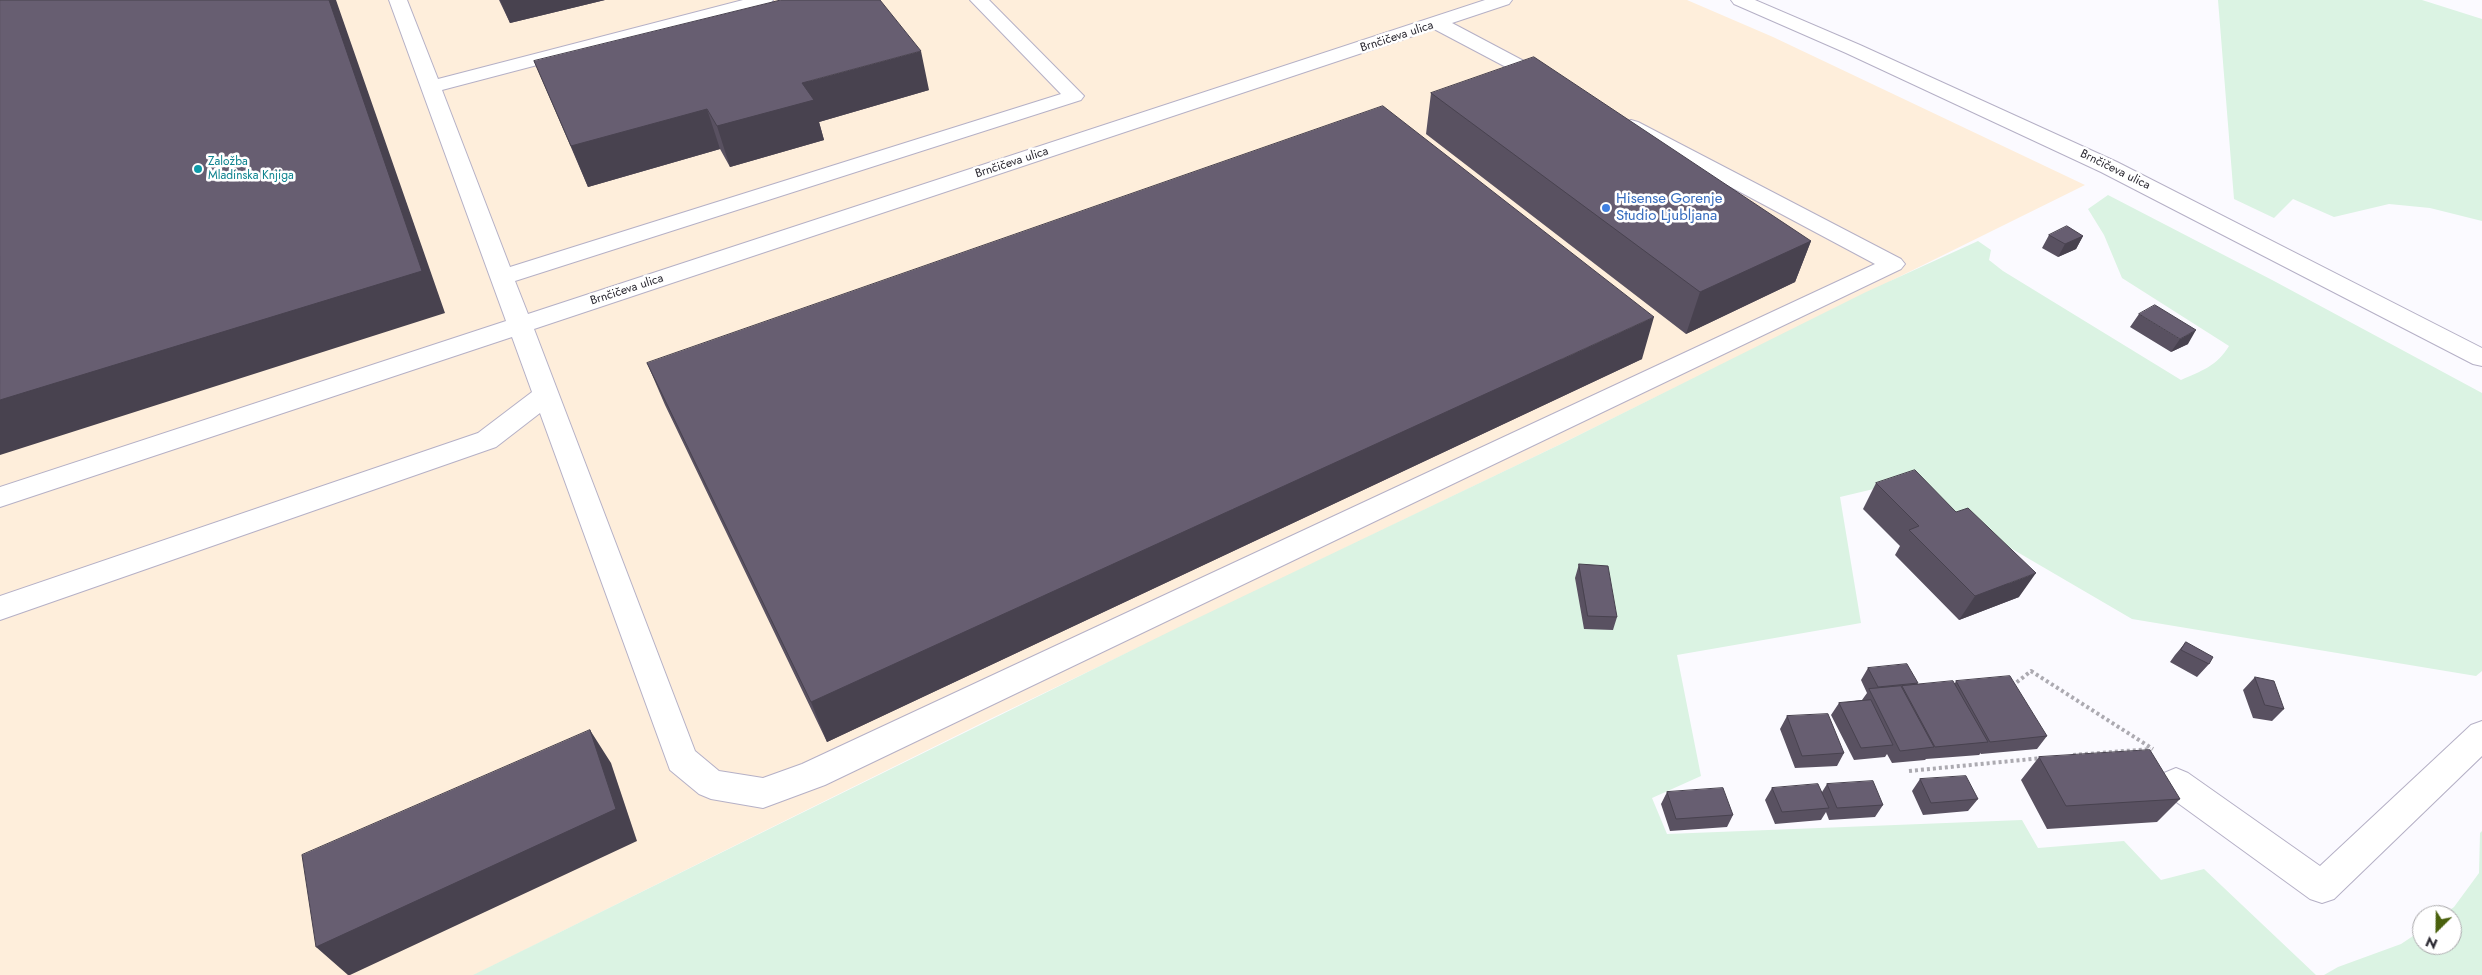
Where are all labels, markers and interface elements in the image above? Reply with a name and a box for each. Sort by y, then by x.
street label: Brnčičeva ulica [1359,18,1435,56]
street label: Brnčičeva ulica [974,144,1050,182]
street label: Brnčičeva ulica [2078,147,2152,193]
place label: Založba Mladinska Knjiga [208,155,294,183]
marker: Založba Mladinska Knjiga [192,163,204,175]
place label: Hisense Gorenje Studio Ljubljana [1616,190,1722,225]
marker: Hisense Gorenje Studio Ljubljana [1600,202,1612,214]
street label: Brnčičeva ulica [589,271,665,309]
north arrow [2412,905,2462,955]
text: N [2423,932,2441,954]

